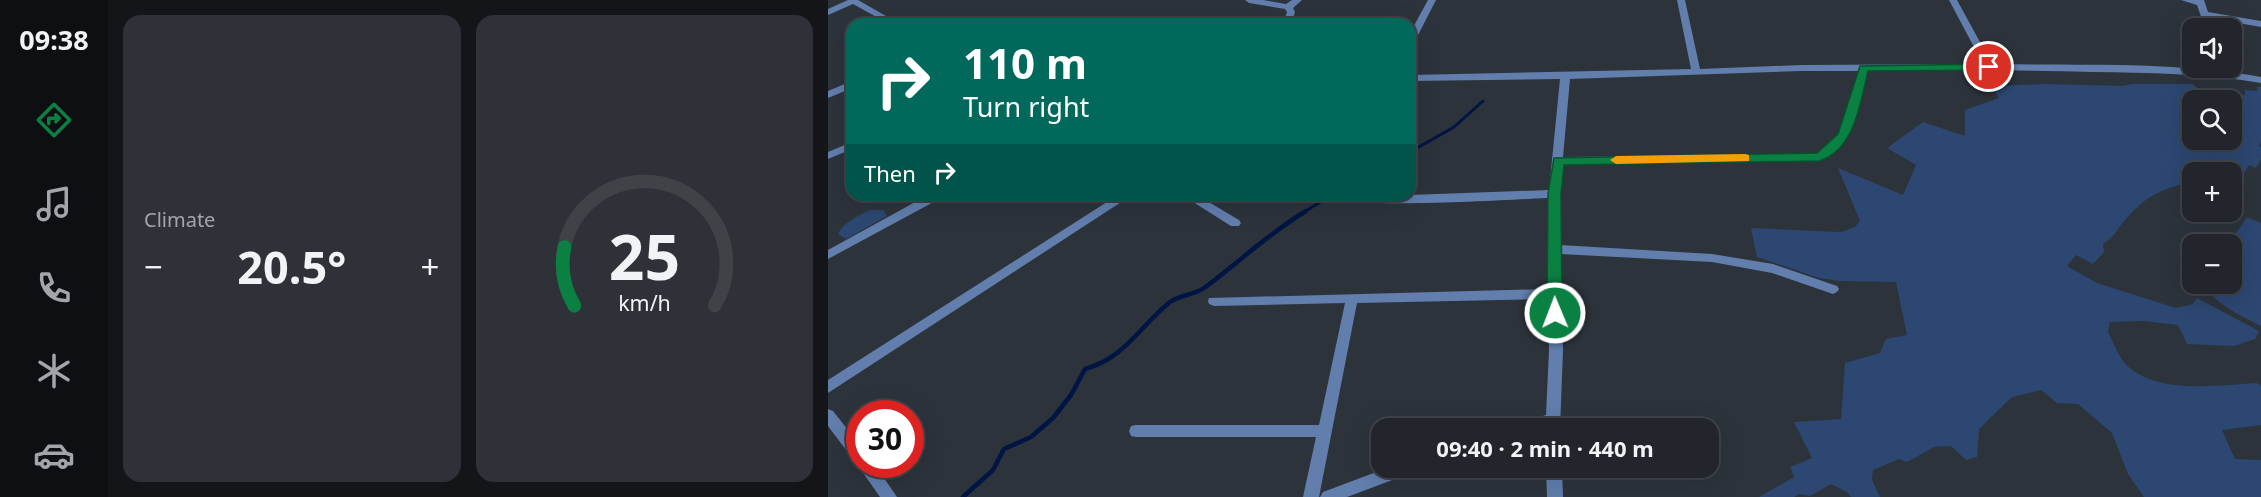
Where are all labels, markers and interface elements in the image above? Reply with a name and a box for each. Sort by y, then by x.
map controls [2182,18,2242,294]
button: sound [2182,18,2242,78]
text: 09:38 [19,21,89,58]
text: 110 m [963,34,1087,91]
pin [1963,41,2014,92]
icon: right [864,42,942,120]
icon: arrive [1972,50,2005,83]
text: Turn right [963,88,1089,125]
button: search [2182,90,2242,150]
icon: directions [33,99,75,141]
icon: right [928,156,961,189]
text: Then [864,158,916,188]
button: + [2182,162,2242,222]
icon: music [33,183,75,225]
text: Climate [144,206,215,233]
text: 25 [609,213,680,298]
button: − [2182,234,2242,294]
text: 20.5° [237,236,346,297]
text: − [144,244,163,289]
text: + [421,244,439,289]
icon: phone [33,267,75,309]
position arrow [1523,281,1587,345]
text: km/h [618,288,671,317]
icon: climate [33,350,75,392]
speed limit sign: 30 [846,400,924,478]
text: 09:40 · 2 min · 440 m [1436,433,1654,463]
icon: car [33,434,75,476]

